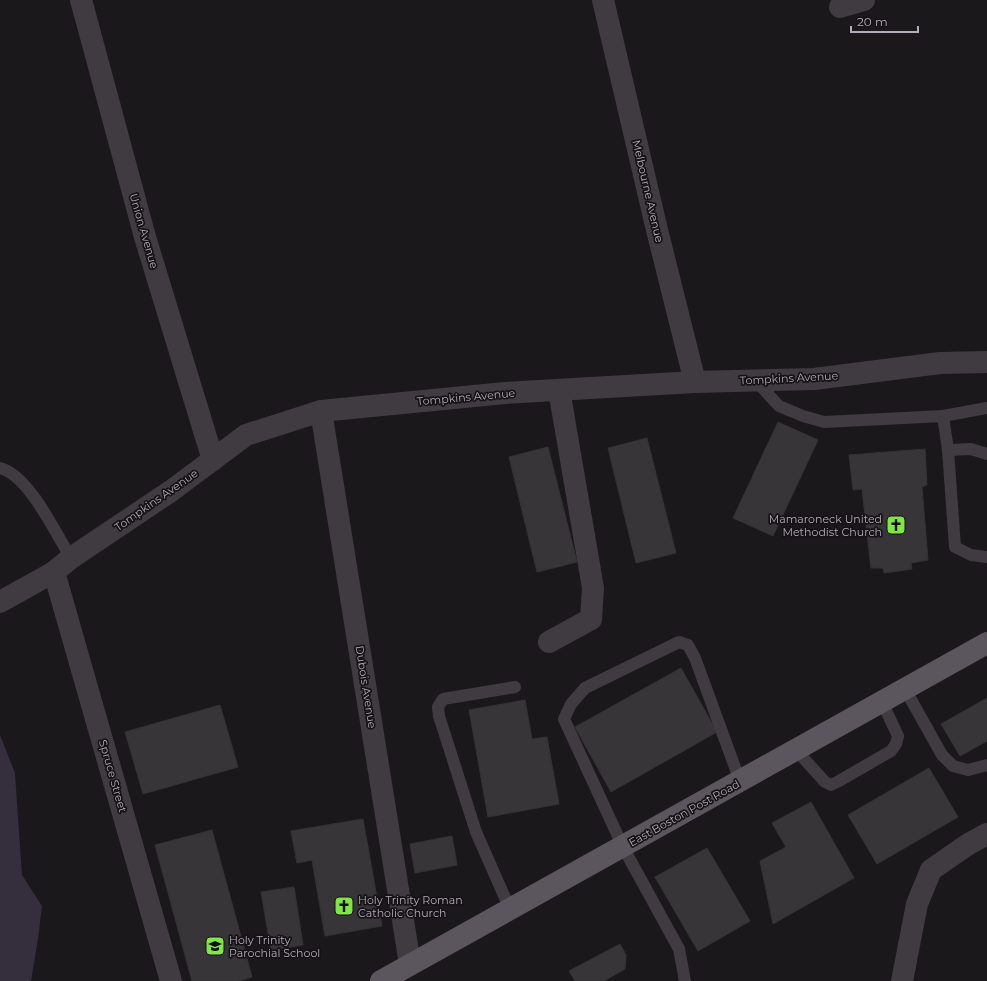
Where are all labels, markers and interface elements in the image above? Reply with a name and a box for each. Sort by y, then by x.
scale bar [851,8,918,34]
text: 20 m [857,14,888,29]
street label: Melbourne Avenue [629,138,667,244]
street label: Union Avenue [127,192,162,271]
street label: Tompkins Avenue [739,368,839,388]
street label: Tompkins Avenue [416,386,516,408]
street label: Tompkins Avenue [112,466,201,534]
place label: Mamaroneck United Methodist Church [769,512,882,539]
church icon: Mamaroneck United Methodist Church [885,514,907,536]
street label: Dubois Avenue [353,645,380,730]
street label: Spruce Street [96,738,130,814]
street label: East Boston Post Road [626,777,742,849]
place label: Holy Trinity Roman Catholic Church [358,893,463,920]
church icon: Holy Trinity Roman Catholic Church [333,895,355,917]
place label: Holy Trinity Parochial School [229,933,320,960]
school or university icon: Holy Trinity Parochial School [204,935,226,957]

